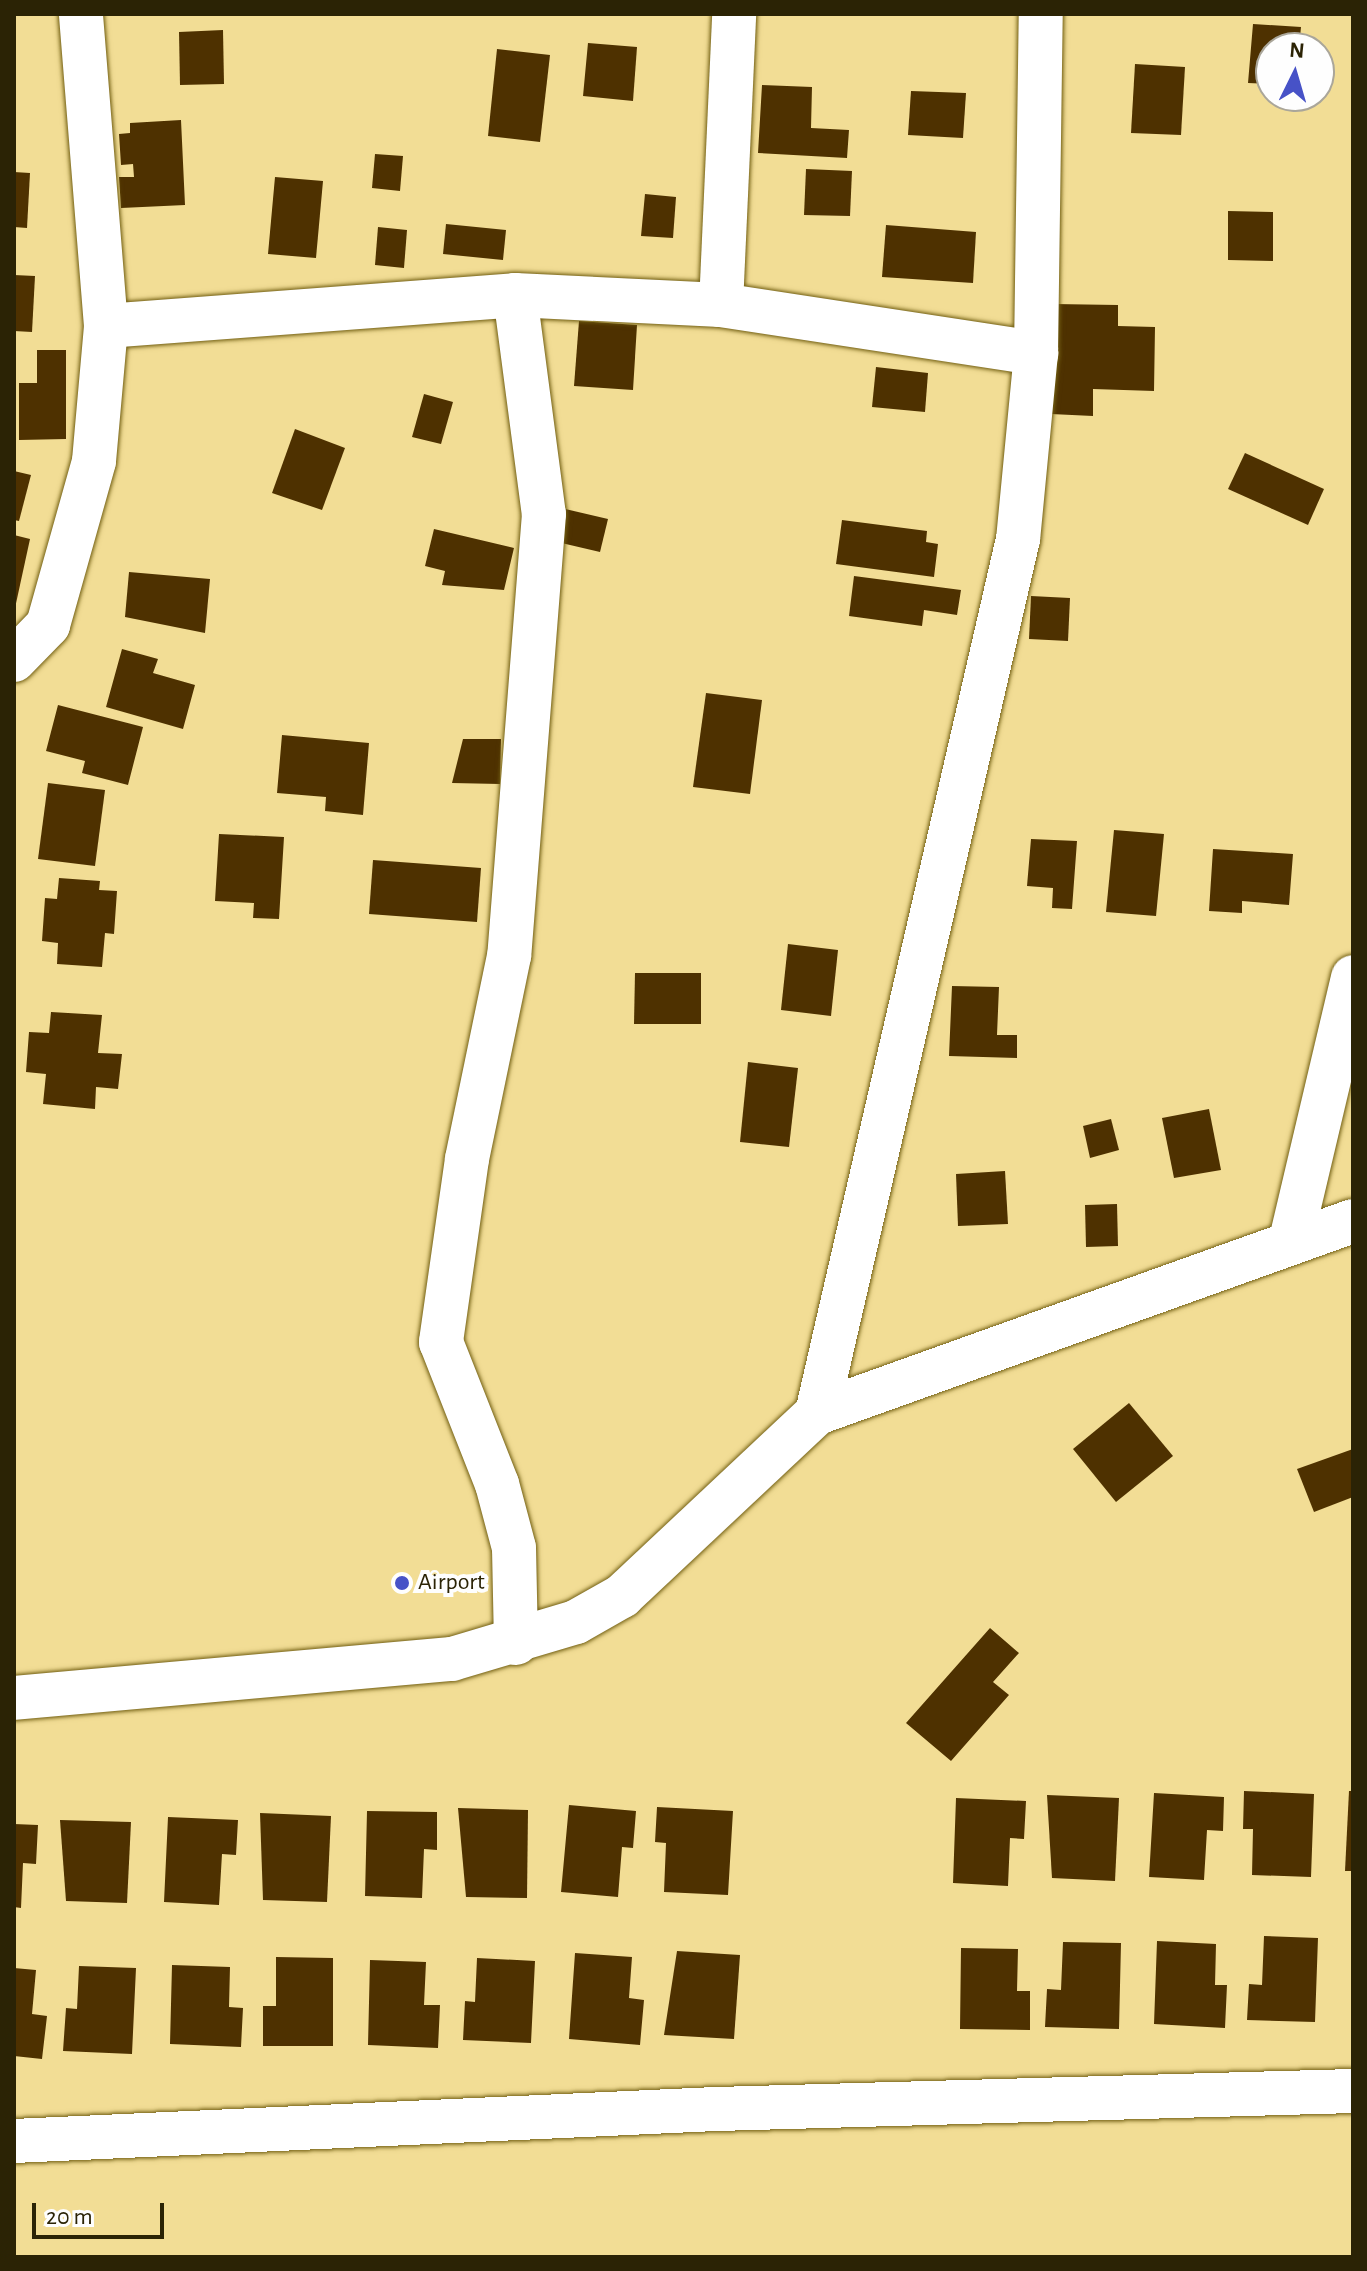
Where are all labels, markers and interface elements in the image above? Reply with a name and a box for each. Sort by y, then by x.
north arrow [1255,32,1335,112]
text: N [1288,38,1305,62]
place label: Airport [418,1569,485,1597]
marker: Airport [393,1574,411,1592]
scale bar [36,2187,168,2237]
text: 20 m [46,2205,93,2229]

